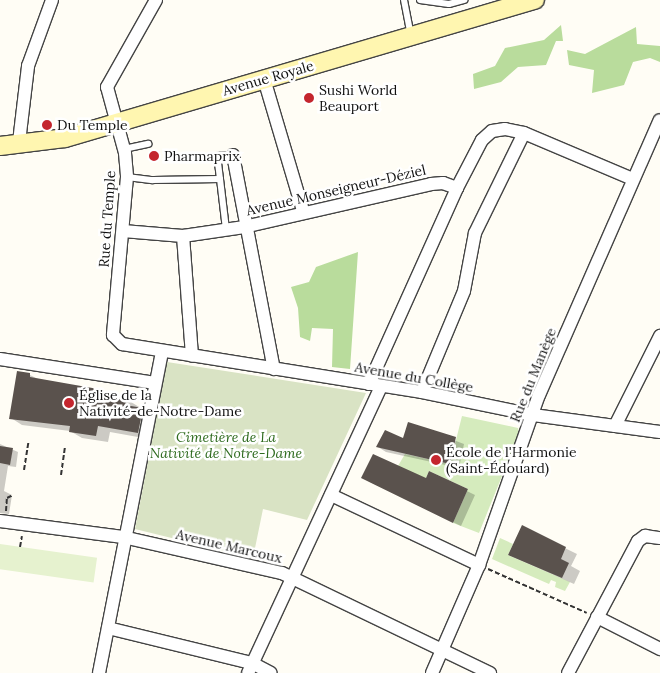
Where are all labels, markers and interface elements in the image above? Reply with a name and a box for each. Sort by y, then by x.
street label: Avenue Royale [221,57,315,99]
place label: Sushi World Beauport [319,82,397,114]
marker: Sushi World Beauport [303,92,315,104]
place label: Du Temple [57,117,128,133]
marker: Du Temple [41,119,53,131]
place label: Pharmaprix [164,148,240,164]
marker: Pharmaprix [148,150,160,162]
street label: Avenue Monseigneur-Déziel [245,161,427,219]
street label: Rue du Temple [95,170,119,268]
street label: Rue du Manège [506,325,560,425]
street label: Avenue du Collège [353,358,475,396]
place label: Église de la Nativité-de-Notre-Dame [79,387,242,420]
marker: Église de la Nativité-de-Notre-Dame [63,397,75,409]
park label: Cimetière de La Nativité de Notre-Dame [150,429,302,462]
place label: École de l'Harmonie (Saint-Édouard) [446,444,577,477]
marker: École de l'Harmonie (Saint-Édouard) [430,454,442,466]
street label: Avenue Marcoux [174,526,284,566]

